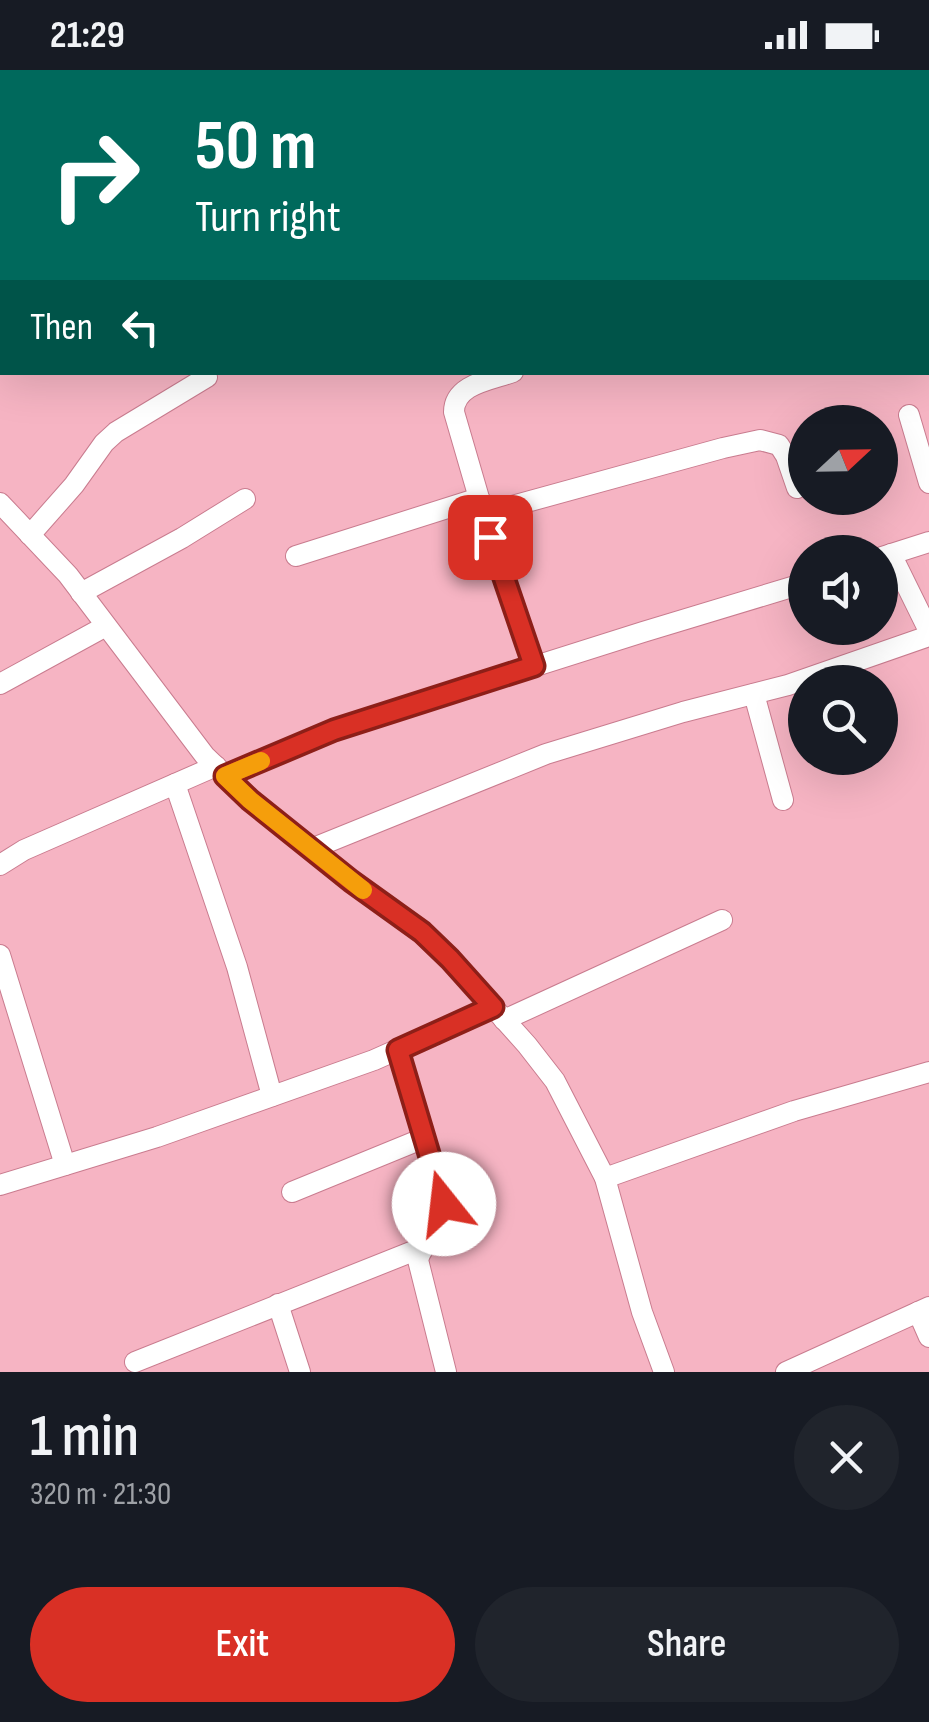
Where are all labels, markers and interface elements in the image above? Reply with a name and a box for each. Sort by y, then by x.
text: 21:29 [50,13,125,58]
text: 50 m [195,105,316,189]
icon: right [30,110,160,240]
text: Turn right [195,190,341,245]
icon: left [113,300,168,355]
text: Then [30,305,93,350]
north arrow [788,405,898,515]
map controls [788,405,898,775]
pin [448,495,533,580]
icon: arrive [463,510,518,565]
button: sound [788,535,898,645]
button: search [788,665,898,775]
position arrow [392,1152,496,1256]
text: 1 min [30,1401,139,1473]
button: close [794,1405,899,1510]
text: 320 m · 21:30 [30,1475,171,1514]
button: Exit [30,1587,455,1702]
button: Share [475,1587,899,1702]

